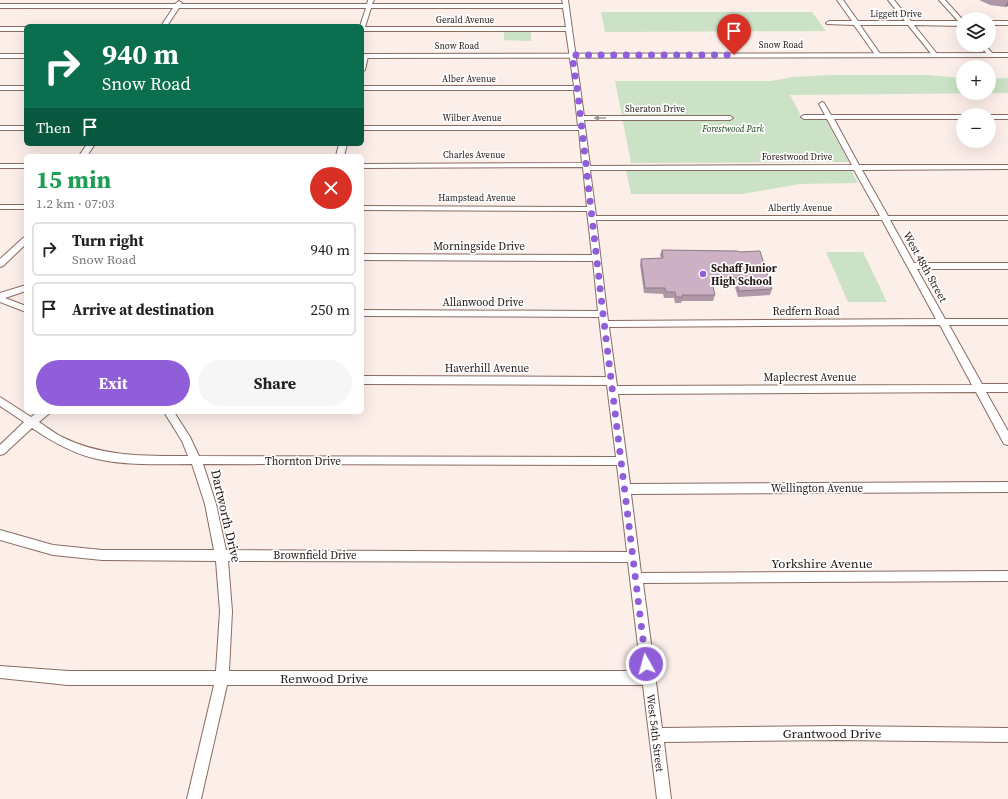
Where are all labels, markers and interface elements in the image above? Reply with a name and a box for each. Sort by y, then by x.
street label: Liggett Drive [870,8,922,20]
map controls [956,12,996,148]
button: layers [956,12,996,52]
street label: Gerald Avenue [436,14,495,26]
pin [717,14,751,55]
icon: arrive [723,20,745,42]
text: 940 m [102,35,179,73]
street label: Snow Road [759,39,803,51]
icon: right [36,40,88,92]
street label: Snow Road [435,40,479,52]
button: + [956,60,996,100]
text: Snow Road [102,71,191,96]
street label: Alber Avenue [442,73,496,85]
street label: Sheraton Drive [625,103,685,115]
button: − [956,108,996,148]
street label: Wilber Avenue [442,112,502,124]
one-way arrow [593,115,606,121]
icon: arrive [79,116,101,138]
text: Then [36,117,71,138]
park label: Forestwood Park [701,123,765,135]
street label: Charles Avenue [443,149,505,161]
street label: Forestwood Drive [762,151,833,163]
text: 15 min [36,163,111,196]
button: close [310,167,352,209]
street label: Hampstead Avenue [438,192,516,204]
text: 1.2 km · 07:03 [36,195,115,212]
street label: Albertly Avenue [768,202,832,214]
street label: West 48th Street [899,229,951,305]
text: Turn right [72,230,144,251]
icon: right [38,238,60,260]
text: 940 m [310,239,350,260]
street label: Morningside Drive [433,239,525,254]
text: Snow Road [72,251,136,268]
place label: Schaff Junior High School [711,261,778,289]
marker: Schaff Junior High School [698,269,708,279]
street label: Allanwood Drive [442,295,524,310]
icon: arrive [38,298,60,320]
text: Arrive at destination [72,299,214,320]
text: 250 m [310,299,350,320]
street label: Redfern Road [772,304,840,319]
button: Exit [36,360,190,406]
button: Share [198,360,352,406]
street label: Haverhill Avenue [445,361,530,376]
street label: Maplecrest Avenue [764,370,857,385]
street label: Thornton Drive [265,454,341,469]
street label: Dartworth Drive [207,468,245,564]
street label: Wellington Avenue [771,481,864,496]
street label: Brownfield Drive [273,548,357,563]
street label: Yorkshire Avenue [771,555,873,572]
position arrow [625,643,667,685]
street label: Renwood Drive [280,670,368,687]
street label: West 54th Street [643,693,667,773]
street label: Grantwood Drive [783,725,882,742]

